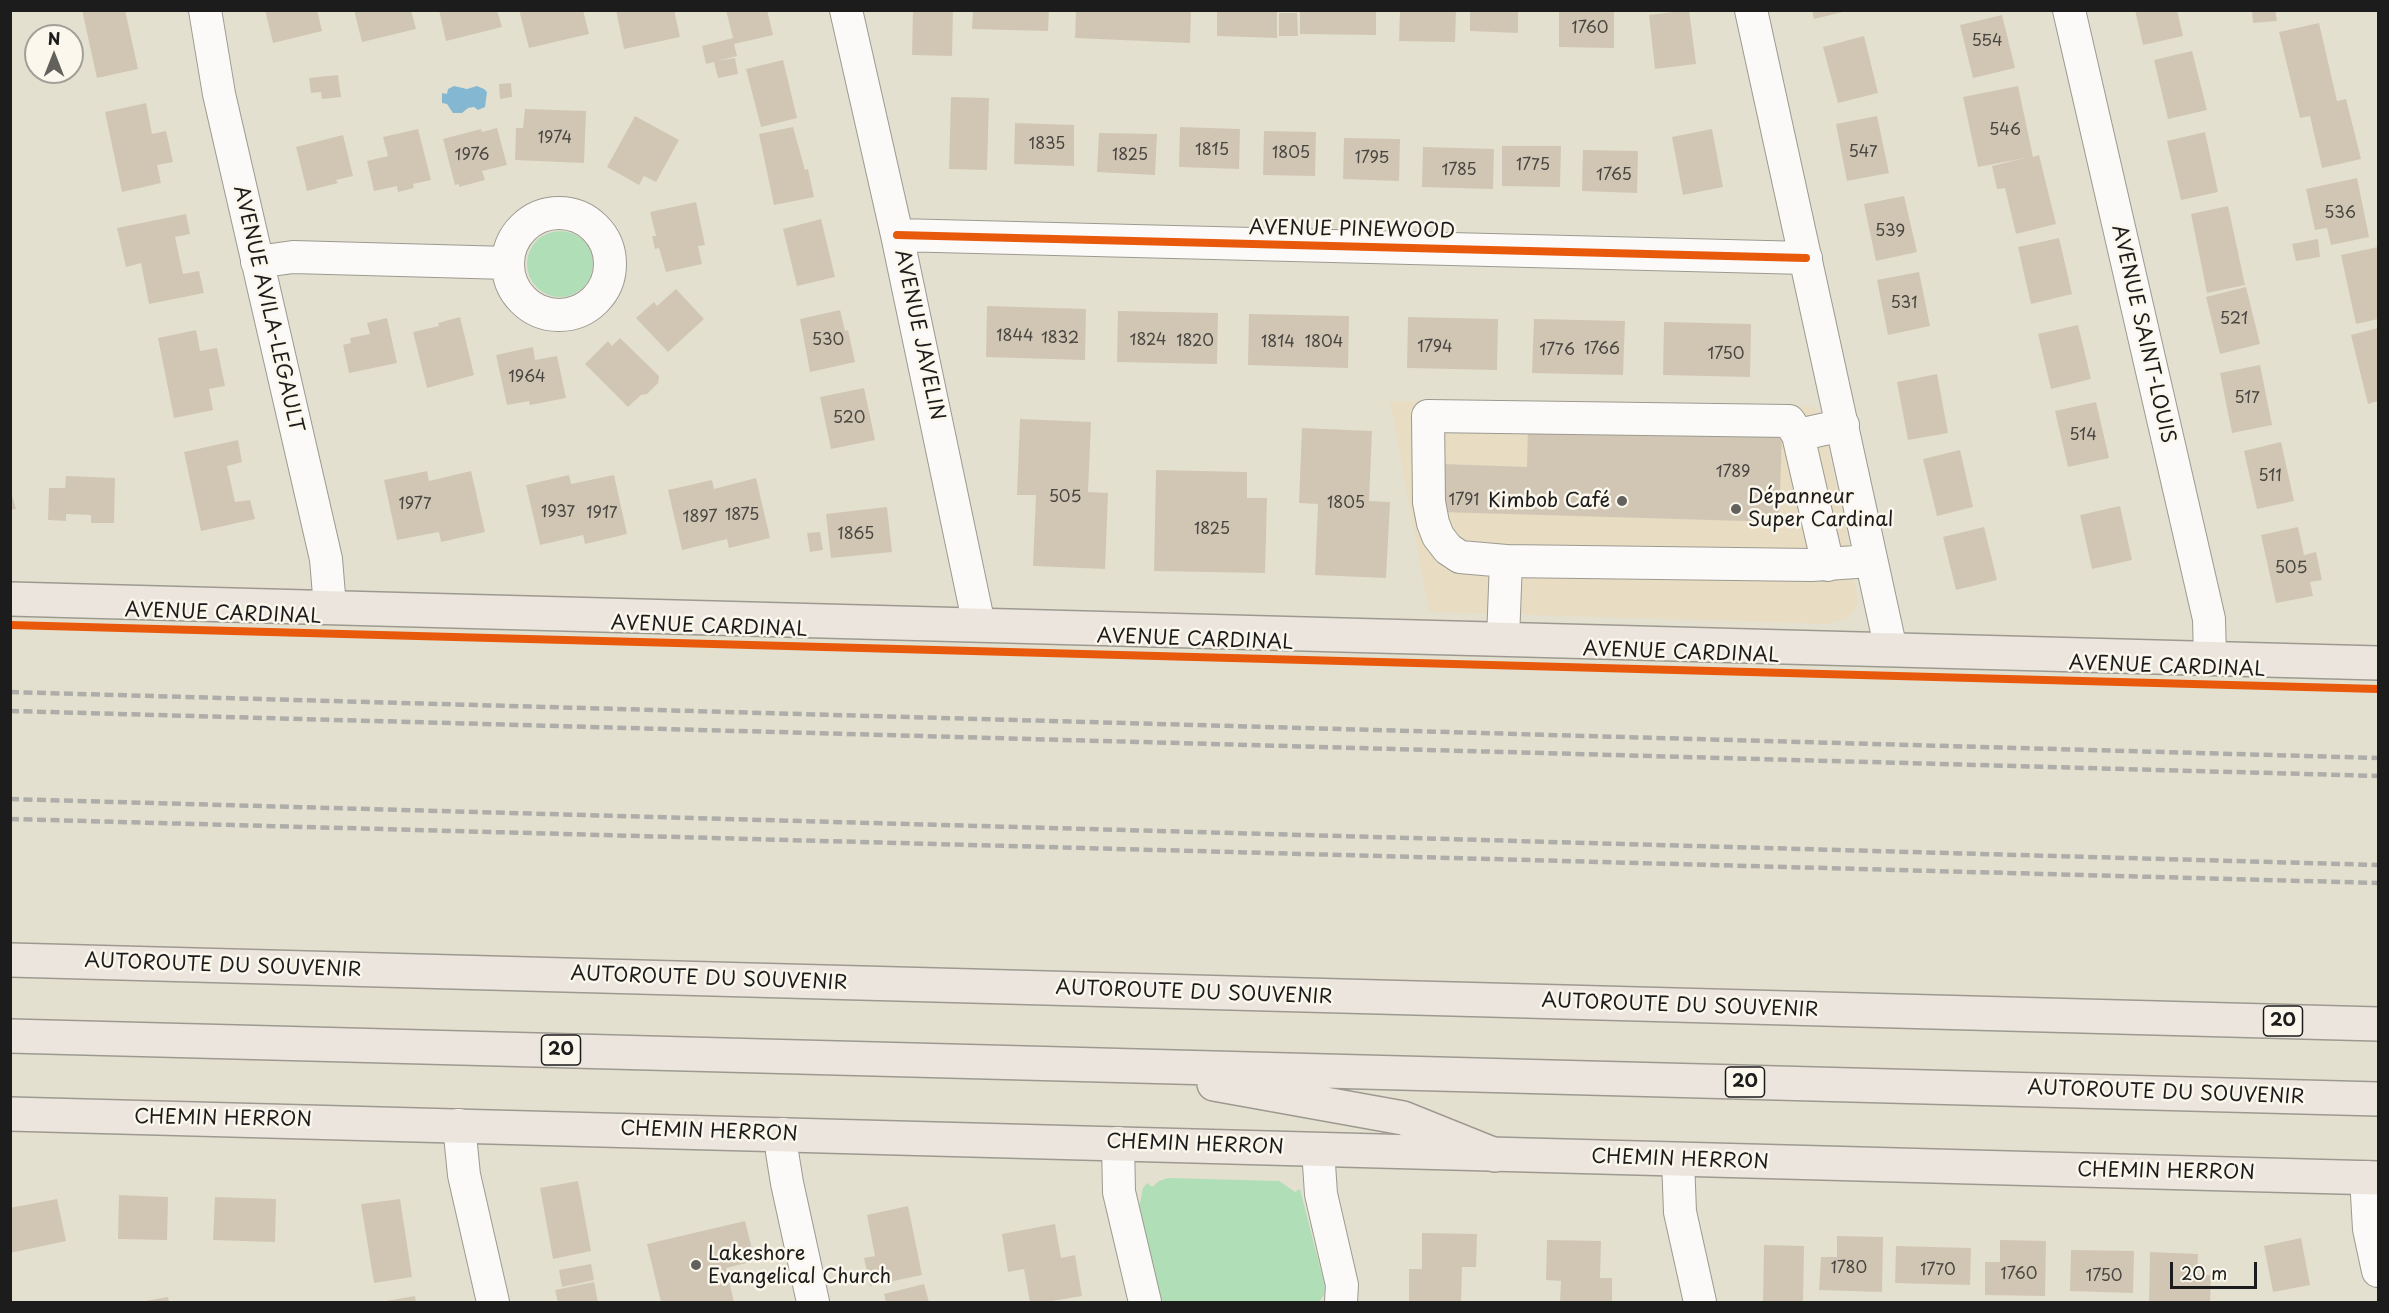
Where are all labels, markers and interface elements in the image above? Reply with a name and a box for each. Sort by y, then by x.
house number: 1760 [1572,19,1608,39]
north arrow [24,24,84,84]
text: N [48,26,60,50]
house number: 554 [1971,32,2003,52]
house number: 546 [1989,121,2021,141]
house number: 1974 [538,129,572,149]
house number: 1835 [1029,135,1065,155]
house number: 1815 [1195,141,1229,161]
house number: 547 [1848,143,1878,163]
house number: 1805 [1272,144,1310,164]
house number: 1976 [455,146,489,166]
house number: 1825 [1112,146,1148,166]
house number: 1795 [1355,149,1389,169]
house number: 1775 [1516,156,1550,176]
house number: 1785 [1441,161,1477,181]
house number: 1765 [1596,166,1632,186]
street label: AVENUE AVILA-LEGAULT [228,183,308,435]
house number: 536 [2324,204,2356,224]
street label: AVENUE PINEWOOD [1249,216,1455,244]
house number: 539 [1875,222,1905,242]
street label: AVENUE SAINT-LOUIS [2106,222,2180,446]
street label: AVENUE JAVELIN [889,247,949,423]
house number: 531 [1891,294,1917,314]
house number: 521 [2220,310,2248,330]
house number: 1844 [996,327,1034,347]
house number: 1832 [1041,329,1079,349]
house number: 530 [812,331,844,351]
house number: 1824 [1130,331,1166,351]
house number: 1820 [1176,332,1214,352]
house number: 1814 [1261,333,1295,353]
house number: 1804 [1305,333,1343,353]
house number: 1794 [1417,338,1453,358]
house number: 1766 [1584,340,1620,360]
house number: 1776 [1539,341,1575,361]
house number: 1750 [1708,345,1744,365]
house number: 1964 [508,368,546,388]
house number: 517 [2234,389,2260,409]
house number: 520 [833,409,865,429]
house number: 514 [2069,426,2097,446]
house number: 1789 [1716,463,1750,483]
house number: 511 [2258,467,2282,487]
place label: Dépanneur Super Cardinal [1748,485,1893,532]
house number: 505 [1049,488,1081,508]
place label: Kimbob Café [1488,489,1610,513]
house number: 1791 [1449,491,1479,511]
house number: 1805 [1327,494,1365,514]
marker: Kimbob Café [1615,494,1629,508]
house number: 1977 [399,495,431,515]
marker: Dépanneur Super Cardinal [1729,502,1743,516]
house number: 1937 [541,503,575,523]
house number: 1917 [586,504,618,524]
house number: 1875 [725,506,759,526]
house number: 1897 [683,508,717,528]
house number: 1825 [1194,520,1230,540]
house number: 1865 [838,525,874,545]
house number: 505 [2275,559,2307,579]
street label: AVENUE CARDINAL [124,599,322,629]
street label: AVENUE CARDINAL [610,612,808,642]
street label: AVENUE CARDINAL [1096,625,1294,655]
street label: AVENUE CARDINAL [1582,638,1780,668]
street label: AVENUE CARDINAL [2068,652,2266,682]
street label: AUTOROUTE DU SOUVENIR [84,949,362,983]
street label: AUTOROUTE DU SOUVENIR [570,962,848,996]
street label: AUTOROUTE DU SOUVENIR [1055,976,1333,1010]
street label: AUTOROUTE DU SOUVENIR [1541,989,1819,1023]
road number: 20 [2264,1006,2302,1036]
road number: 20 [542,1035,580,1065]
road number: 20 [1726,1067,1764,1097]
street label: AUTOROUTE DU SOUVENIR [2027,1076,2305,1110]
street label: CHEMIN HERRON [134,1105,312,1133]
street label: CHEMIN HERRON [620,1117,798,1147]
street label: CHEMIN HERRON [1106,1130,1284,1160]
street label: CHEMIN HERRON [1591,1145,1769,1175]
street label: CHEMIN HERRON [2077,1158,2255,1186]
place label: Lakeshore Evangelical Church [708,1242,891,1289]
scale bar [2173,1250,2260,1288]
marker: Lakeshore Evangelical Church [689,1258,703,1272]
house number: 1780 [1831,1259,1867,1279]
text: 20 m [2181,1259,2227,1286]
house number: 1770 [1920,1261,1956,1281]
house number: 1760 [2001,1265,2037,1285]
house number: 1750 [2086,1267,2122,1287]

